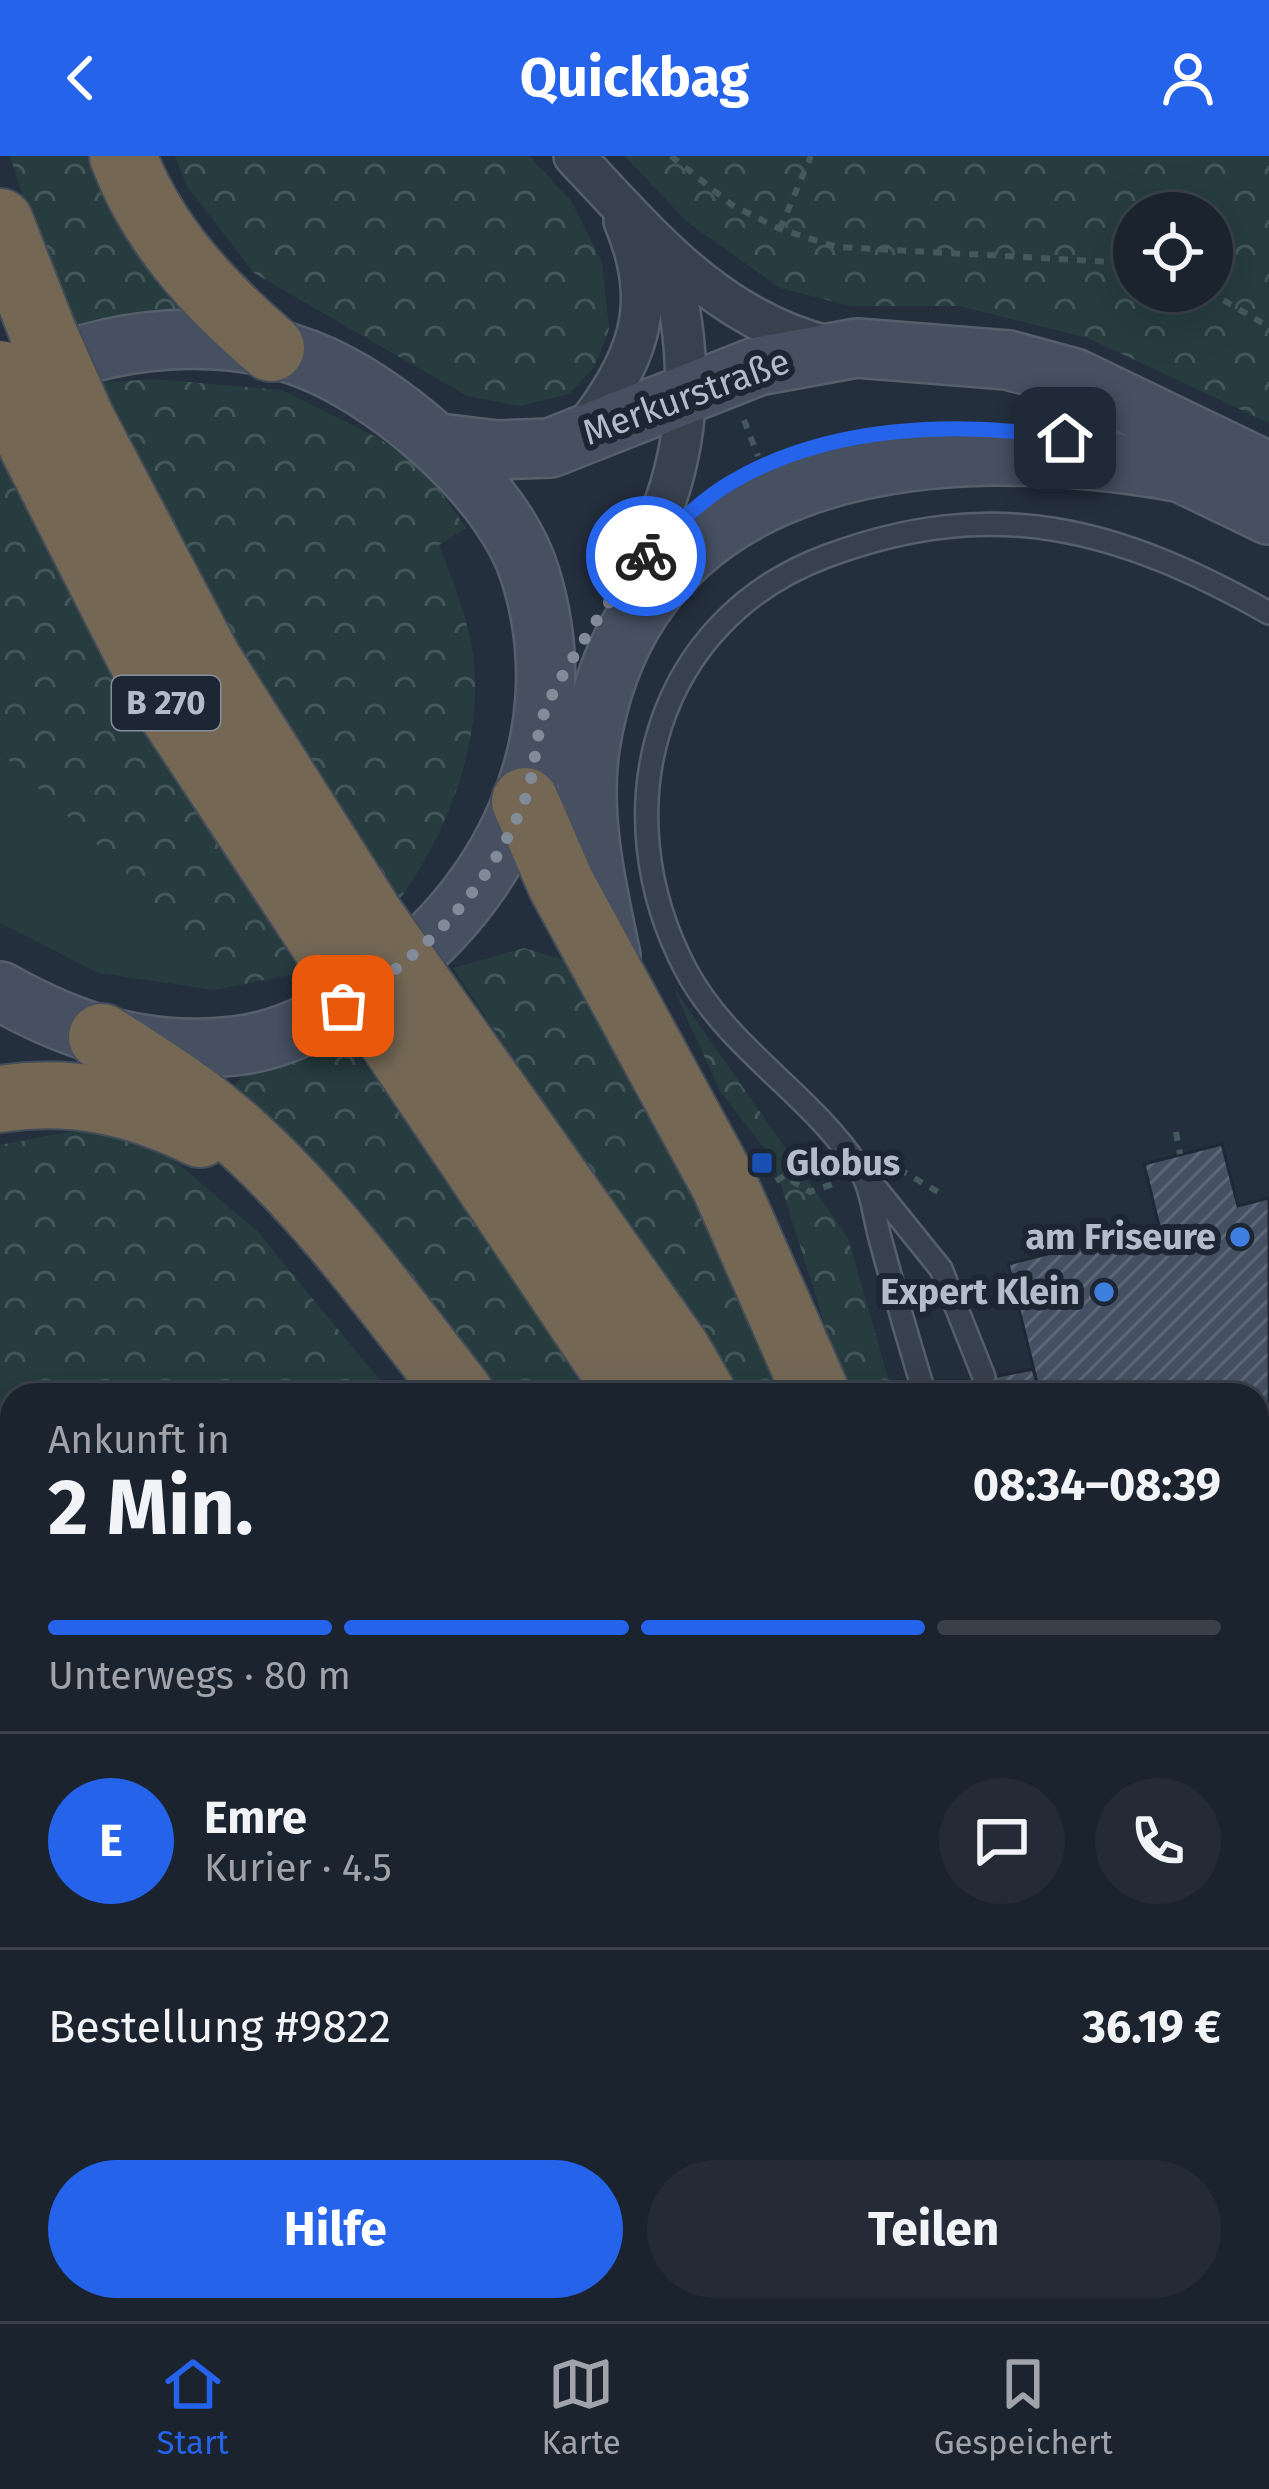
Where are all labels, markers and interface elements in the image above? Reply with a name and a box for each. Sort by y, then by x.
icon: back [48,45,114,111]
icon: person [1155,45,1221,111]
text: Quickbag [520,46,749,110]
map controls [1113,192,1233,312]
button: locate [1113,192,1233,312]
street label: Merkurstraße [577,339,795,455]
pin [1014,387,1116,489]
icon: home [1032,405,1098,471]
courier [586,496,706,616]
icon: bike [613,523,679,589]
road number: B 270 [112,676,220,730]
pin [292,955,394,1057]
icon: bag [310,973,376,1039]
place label: Globus [786,1141,900,1185]
marker: Globus [749,1150,775,1176]
place label: am Friseure [1025,1215,1216,1259]
marker: am Friseure [1227,1224,1253,1250]
place label: Expert Klein [880,1270,1080,1314]
marker: Expert Klein [1091,1279,1117,1305]
text: Ankunft in [48,1417,230,1463]
text: 08:34–08:39 [973,1458,1221,1512]
text: 2 Min. [48,1461,254,1555]
text: Unterwegs · 80 m [48,1653,351,1699]
button: chat [939,1778,1065,1904]
button: phone [1095,1778,1221,1904]
text: Emre [204,1791,307,1845]
text: E [99,1814,123,1868]
text: Kurier · 4.5 [204,1845,392,1891]
text: Bestellung #9822 [48,2000,391,2054]
text: 36.19 € [1083,2000,1221,2054]
button: Hilfe [48,2160,623,2298]
button: Teilen [647,2160,1221,2298]
tab: Start [156,2351,229,2463]
tab: Karte [542,2351,621,2463]
tab: Gespeichert [934,2351,1113,2463]

